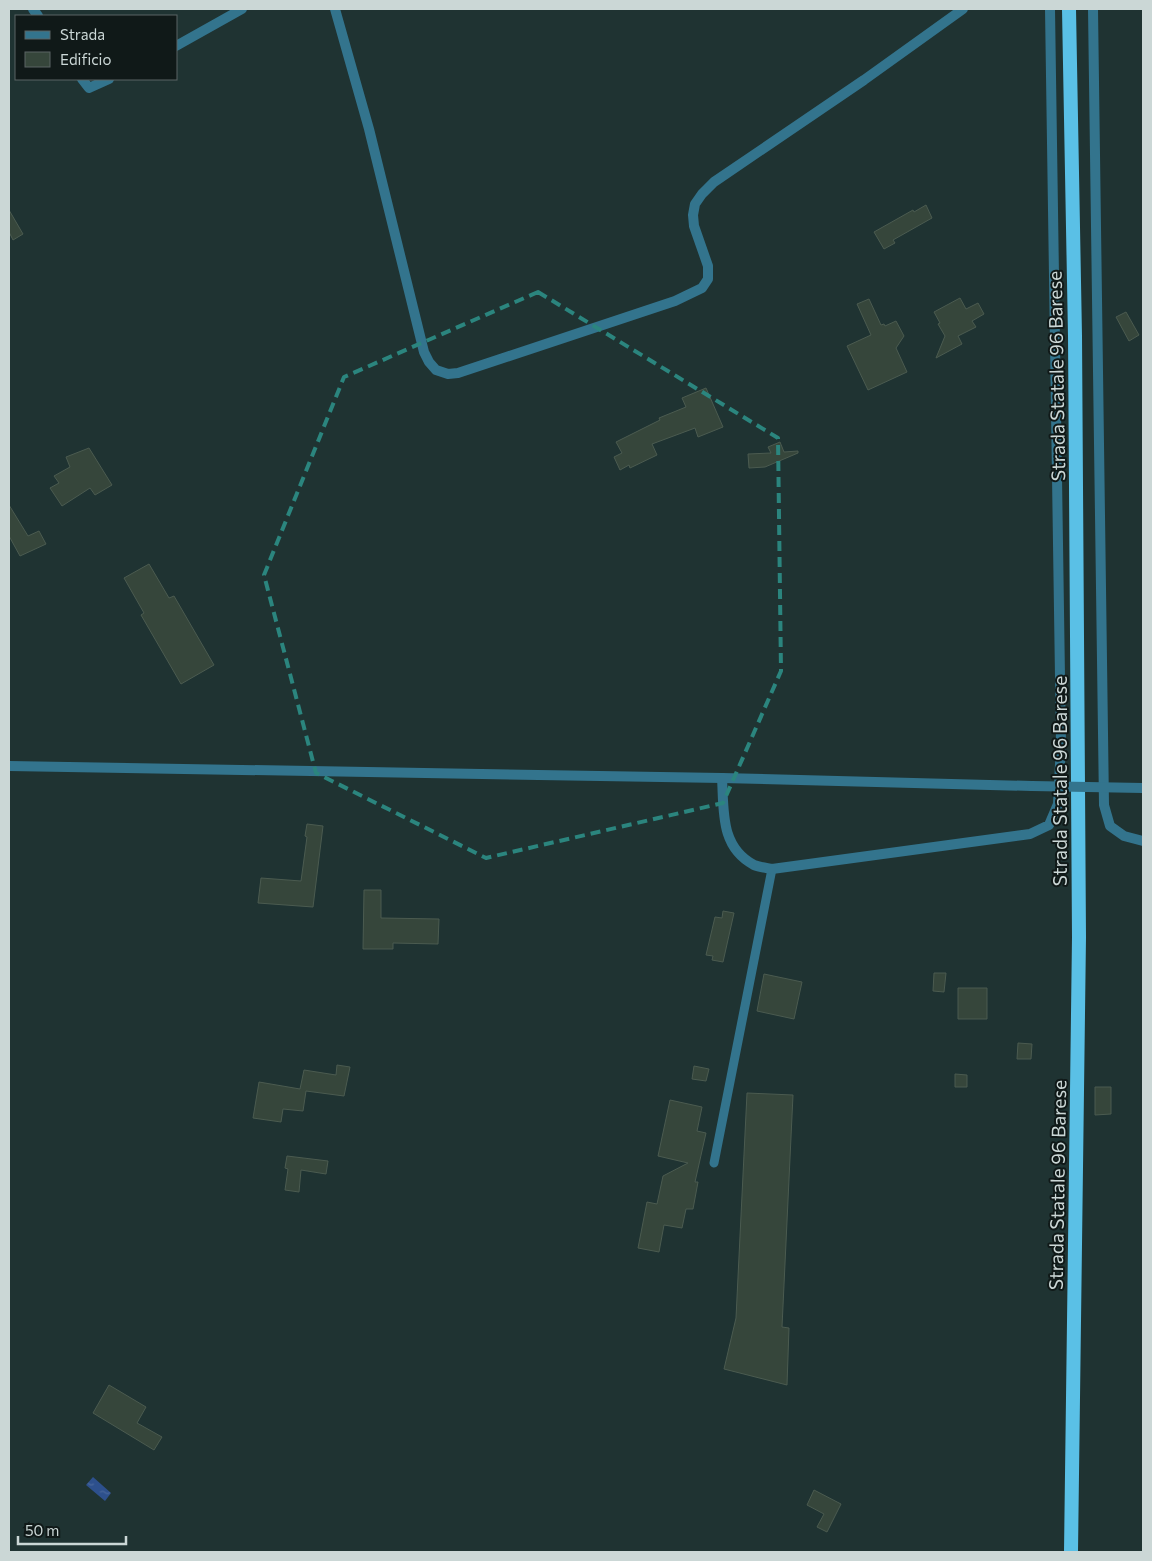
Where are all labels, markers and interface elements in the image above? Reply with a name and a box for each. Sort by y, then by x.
legend [15,15,178,80]
text: Strada [60,25,105,43]
text: Edificio [60,50,111,68]
street label: Strada Statale 96 Barese [1043,271,1069,481]
street label: Strada Statale 96 Barese [1048,676,1071,886]
street label: Strada Statale 96 Barese [1044,1080,1070,1290]
scale bar [18,1514,125,1546]
text: 50 m [25,1521,59,1539]

